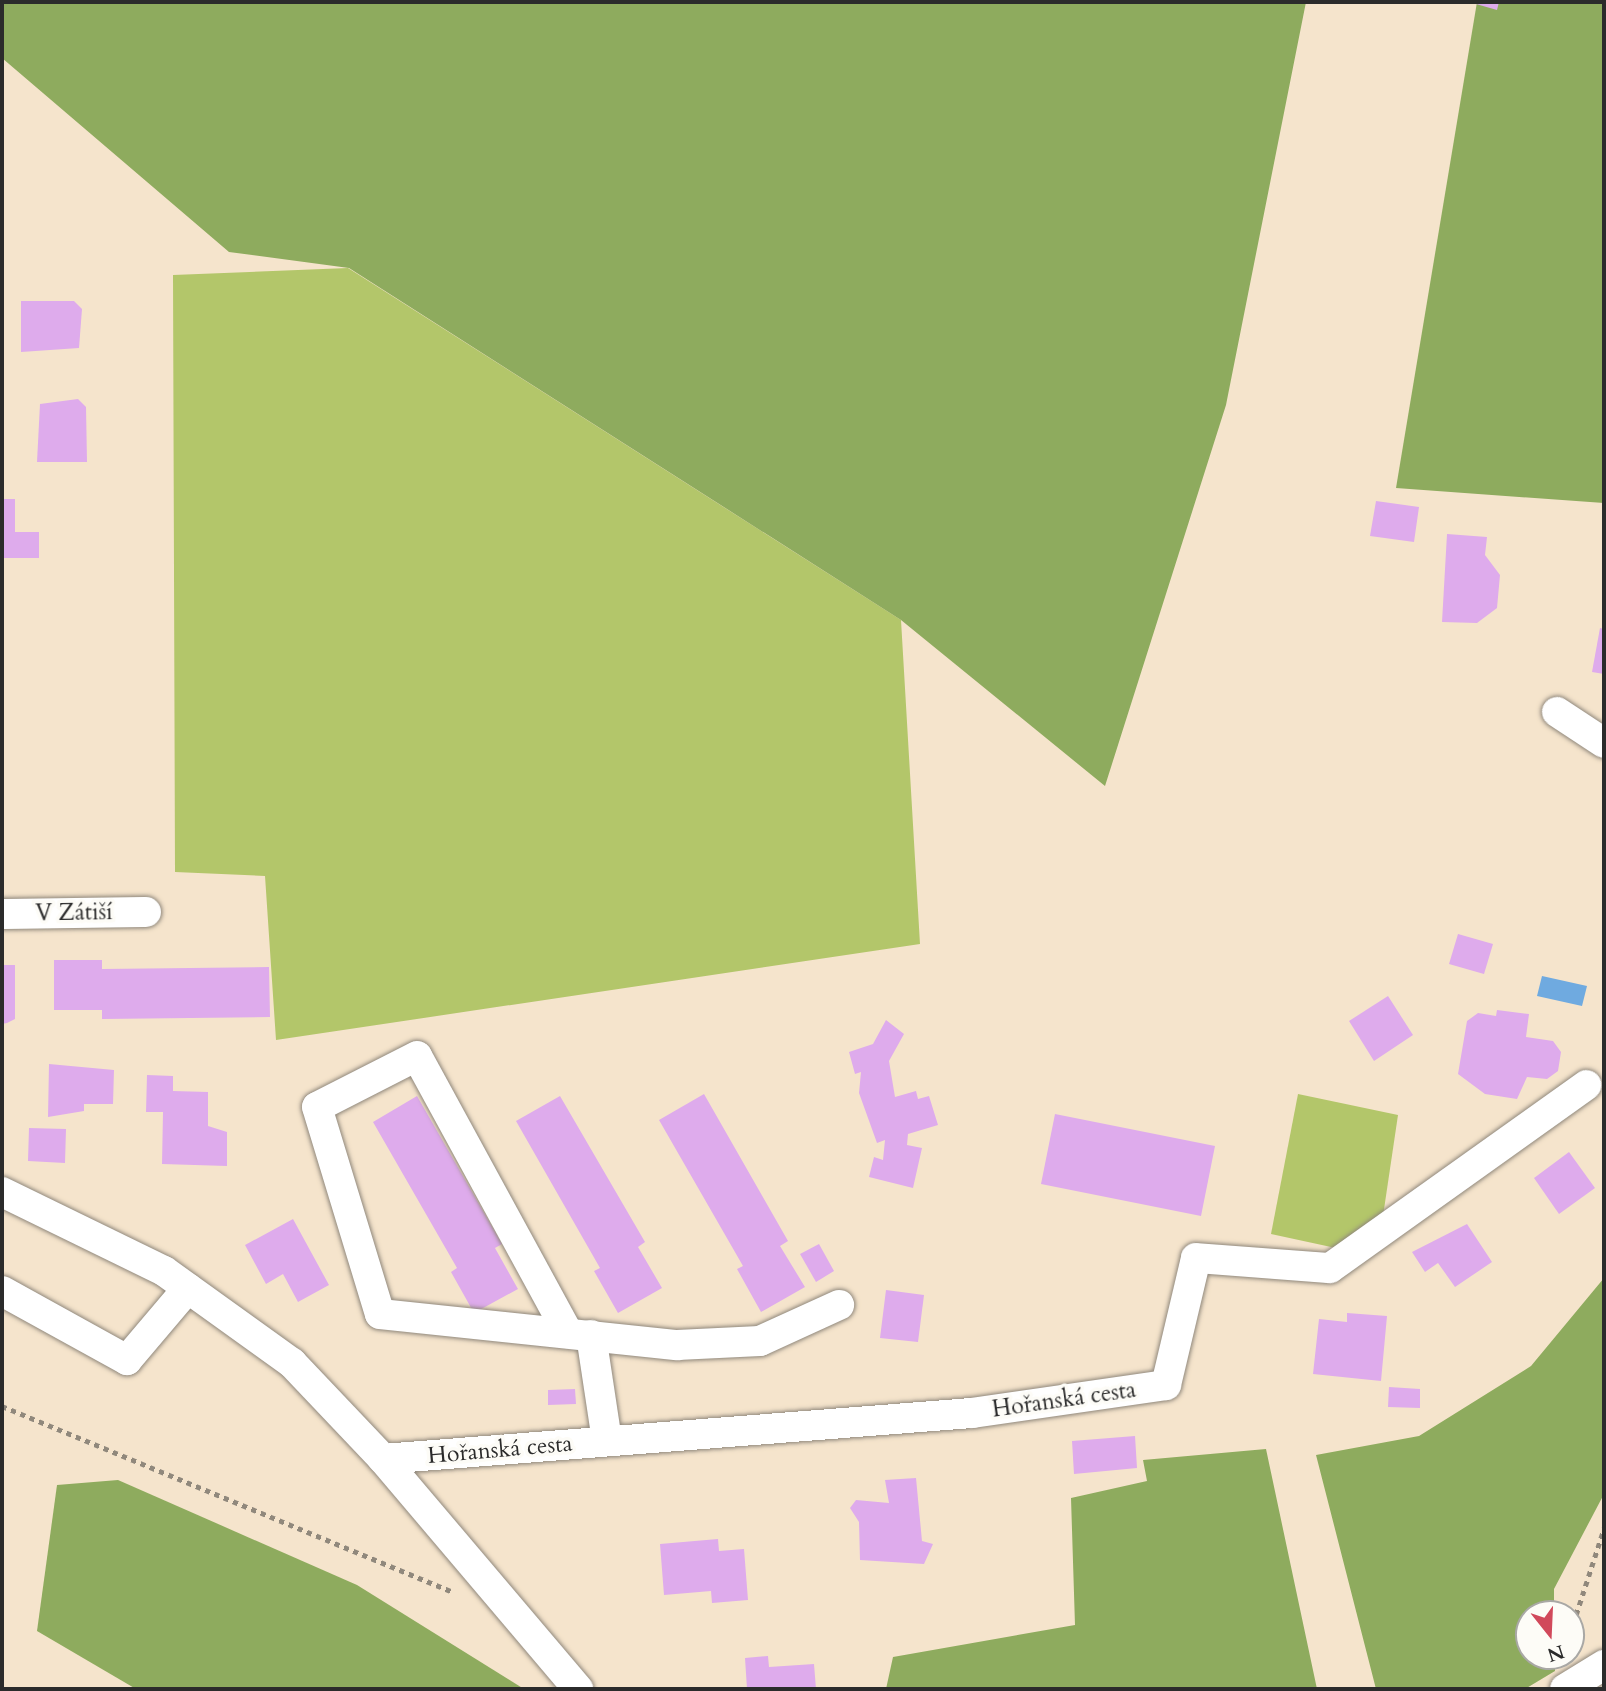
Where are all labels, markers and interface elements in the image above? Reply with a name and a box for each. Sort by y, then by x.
street label: V Zátiší [35,899,113,927]
street label: Hořanská cesta [990,1376,1138,1424]
street label: Hořanská cesta [427,1430,573,1470]
north arrow [1515,1600,1585,1670]
text: N [1544,1638,1568,1668]

